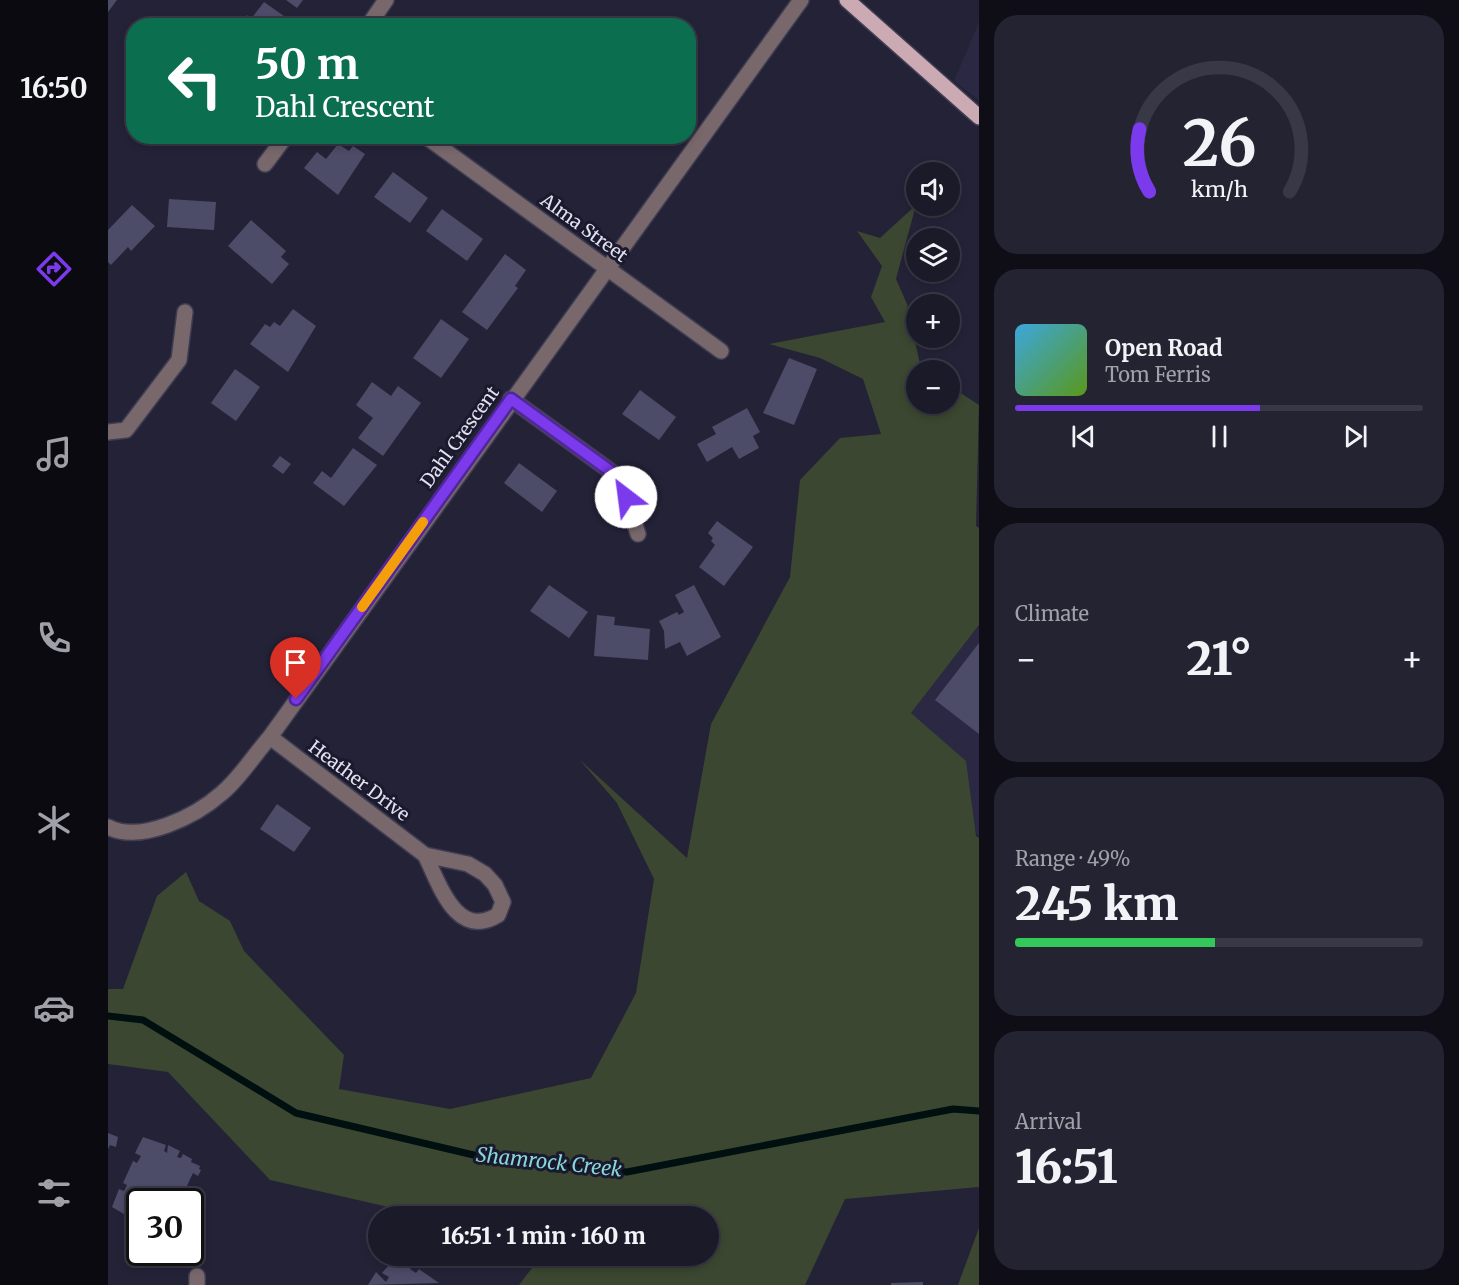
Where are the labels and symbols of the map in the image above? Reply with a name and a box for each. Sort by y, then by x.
street label: Alma Street [536,188,632,267]
street label: Dahl Crescent [415,382,504,492]
position arrow [594,465,658,529]
pin [270,637,321,699]
street label: Heather Drive [304,735,414,826]
water label: Shamrock Creek [475,1141,623,1182]
speed limit sign: 30 [126,1188,204,1266]

